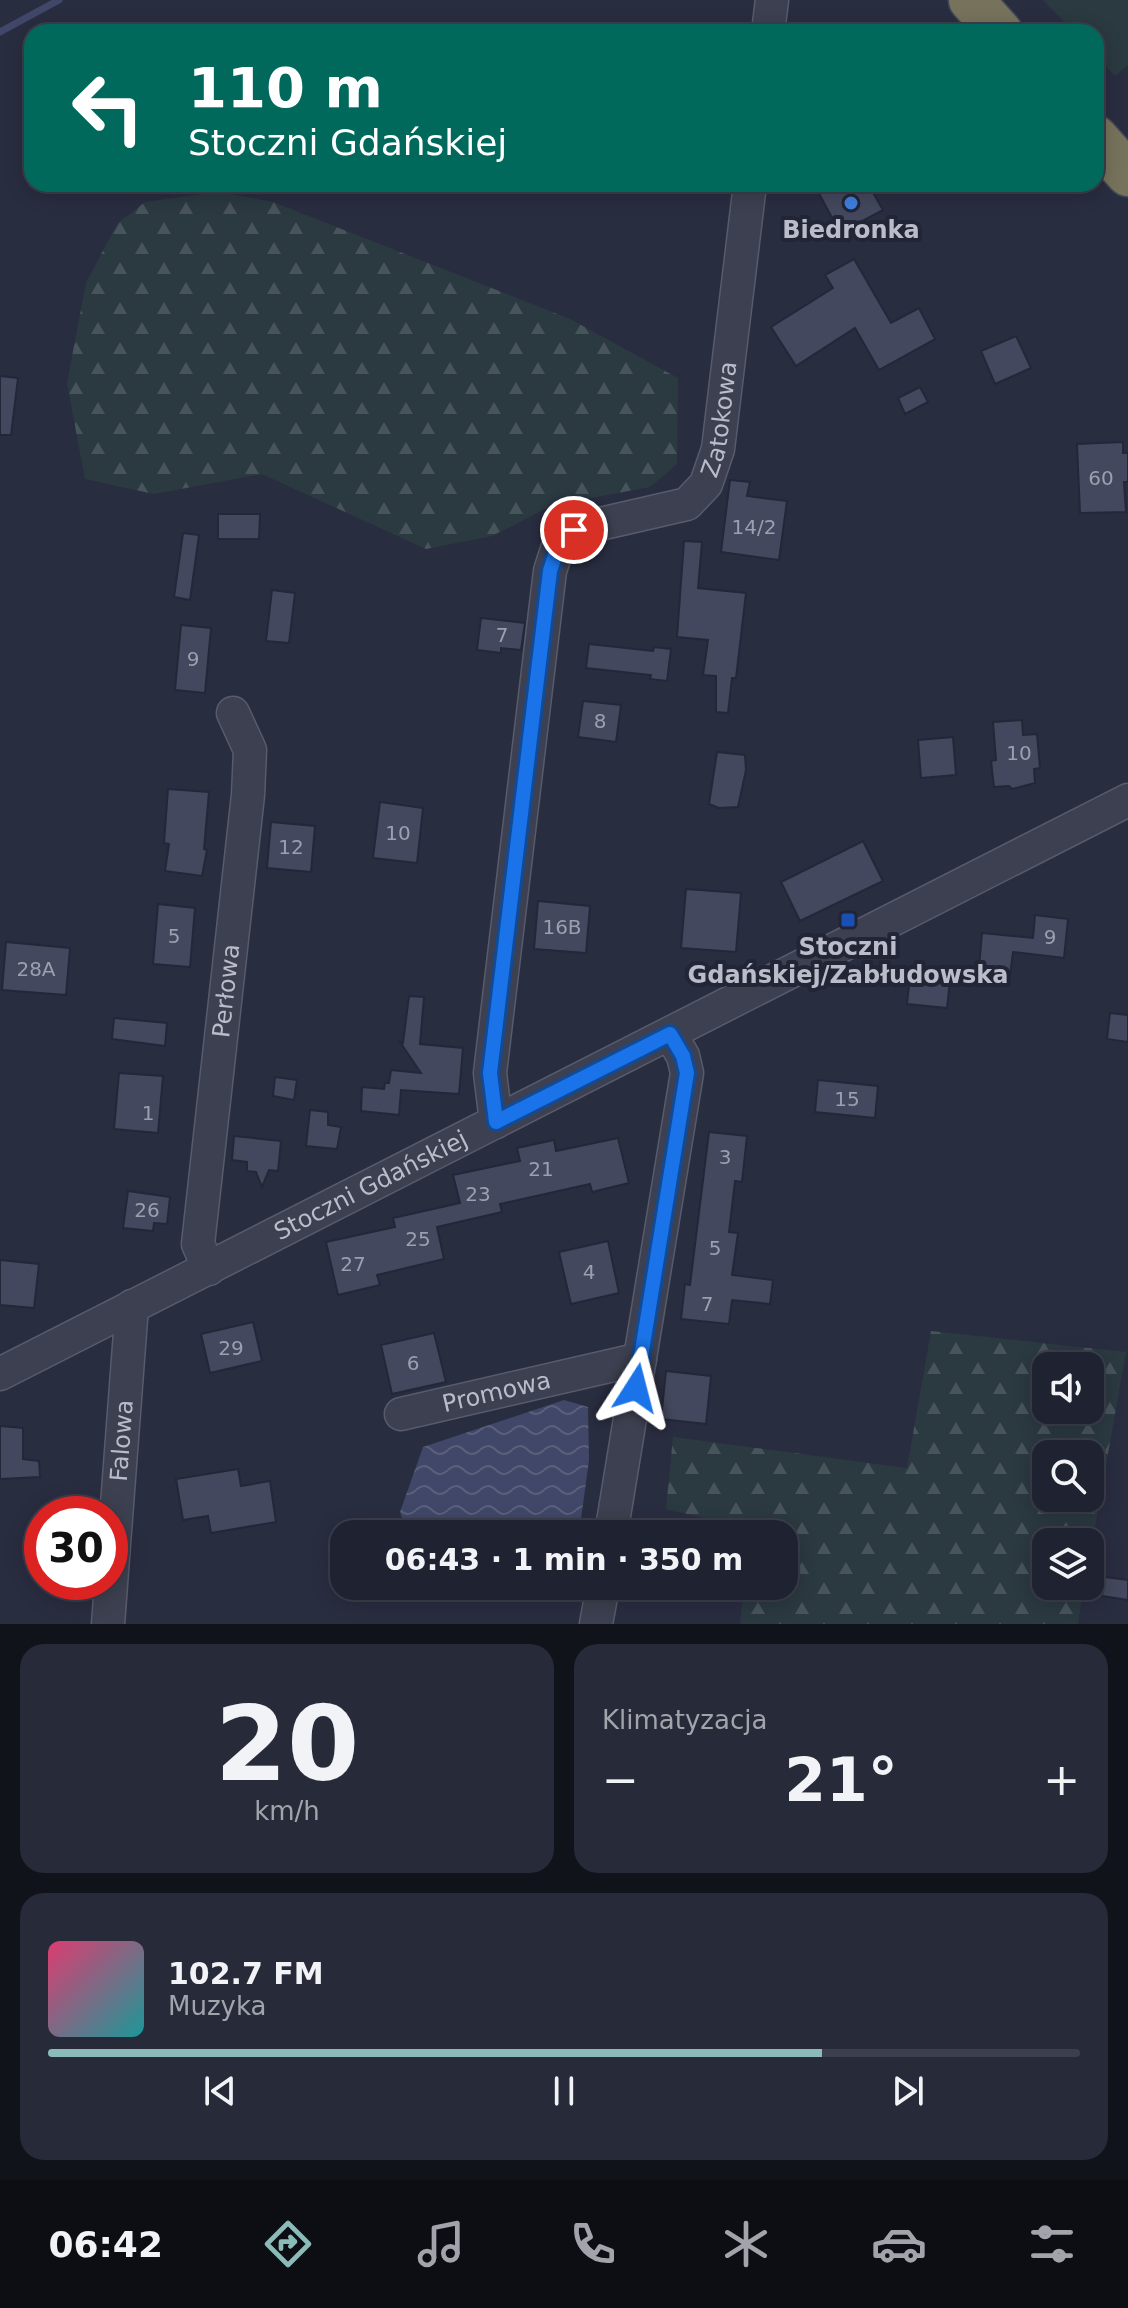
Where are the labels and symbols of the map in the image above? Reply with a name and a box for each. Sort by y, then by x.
marker: Biedronka [842,194,860,212]
place label: Biedronka [782,216,920,244]
street label: Zatokowa [695,360,742,481]
house number: 60 [1088,466,1114,490]
pin [540,496,608,564]
house number: 14/2 [732,515,776,539]
house number: 7 [496,623,508,647]
house number: 9 [187,647,199,671]
house number: 8 [594,709,606,733]
house number: 10 [1006,741,1032,765]
house number: 10 [385,821,411,845]
house number: 12 [278,835,304,859]
marker: Stoczni Gdańskiej/Zabłudowska [839,911,857,929]
house number: 16B [542,915,582,939]
house number: 5 [168,924,180,948]
house number: 9 [1044,925,1056,949]
place label: Stoczni Gdańskiej/Zabłudowska [688,933,1008,989]
street label: Perłowa [207,943,245,1039]
house number: 28A [16,957,56,981]
house number: 15 [834,1087,860,1111]
house number: 1 [142,1101,154,1125]
street label: Stoczni Gdańskiej [269,1125,472,1246]
house number: 3 [719,1145,731,1169]
house number: 21 [528,1157,554,1181]
house number: 23 [465,1182,491,1206]
house number: 26 [134,1198,160,1222]
house number: 25 [405,1227,431,1251]
house number: 5 [709,1236,721,1260]
house number: 27 [340,1252,366,1276]
house number: 4 [583,1260,595,1284]
house number: 7 [701,1292,713,1316]
house number: 29 [218,1336,244,1360]
position arrow [594,1346,678,1430]
house number: 6 [407,1351,419,1375]
street label: Promowa [440,1366,554,1418]
street label: Falowa [105,1399,139,1482]
speed limit sign: 30 [24,1496,128,1600]

